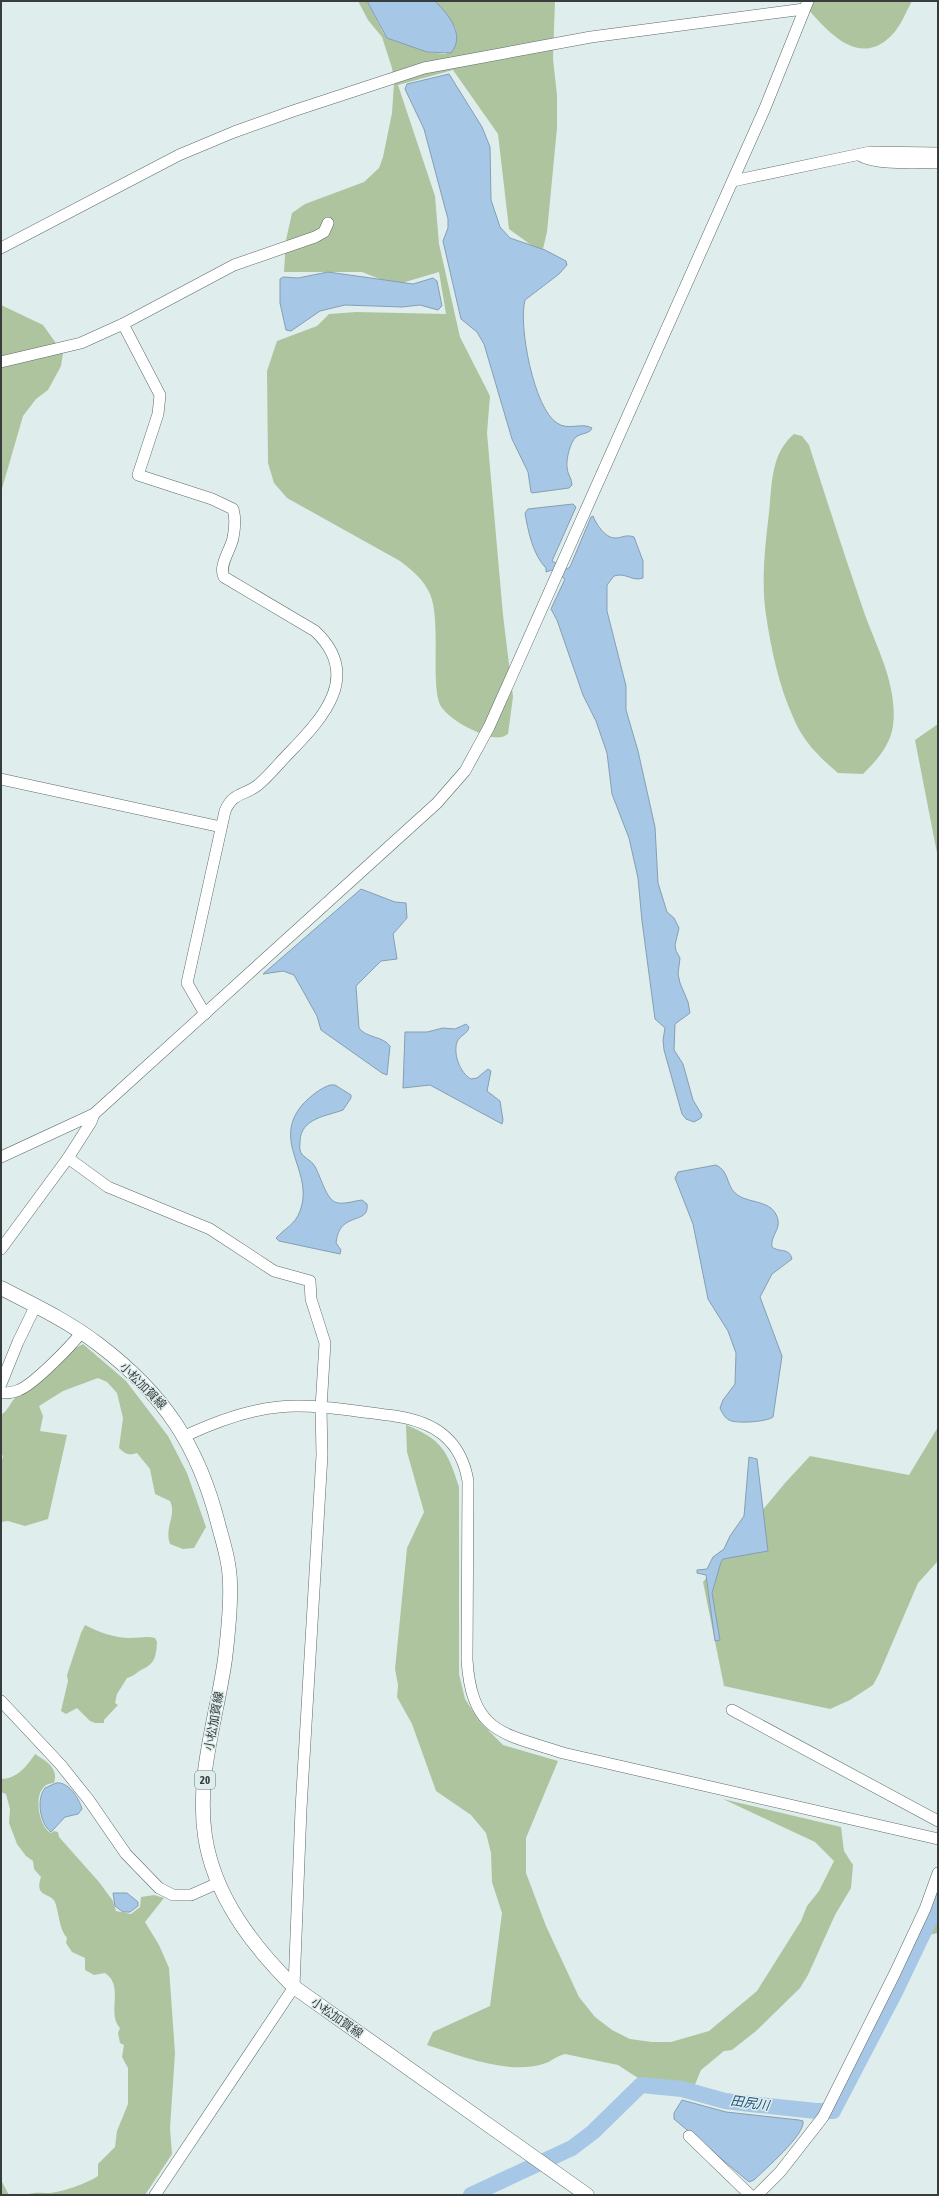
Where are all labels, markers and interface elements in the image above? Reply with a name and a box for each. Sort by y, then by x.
street label: 小松加賀線 [117,1360,169,1412]
street label: 小松加賀線 [202,1690,226,1752]
road number: 20 [195,1771,215,1789]
street label: 小松加賀線 [308,1995,366,2041]
water label: 田尻川 [730,2093,772,2113]

